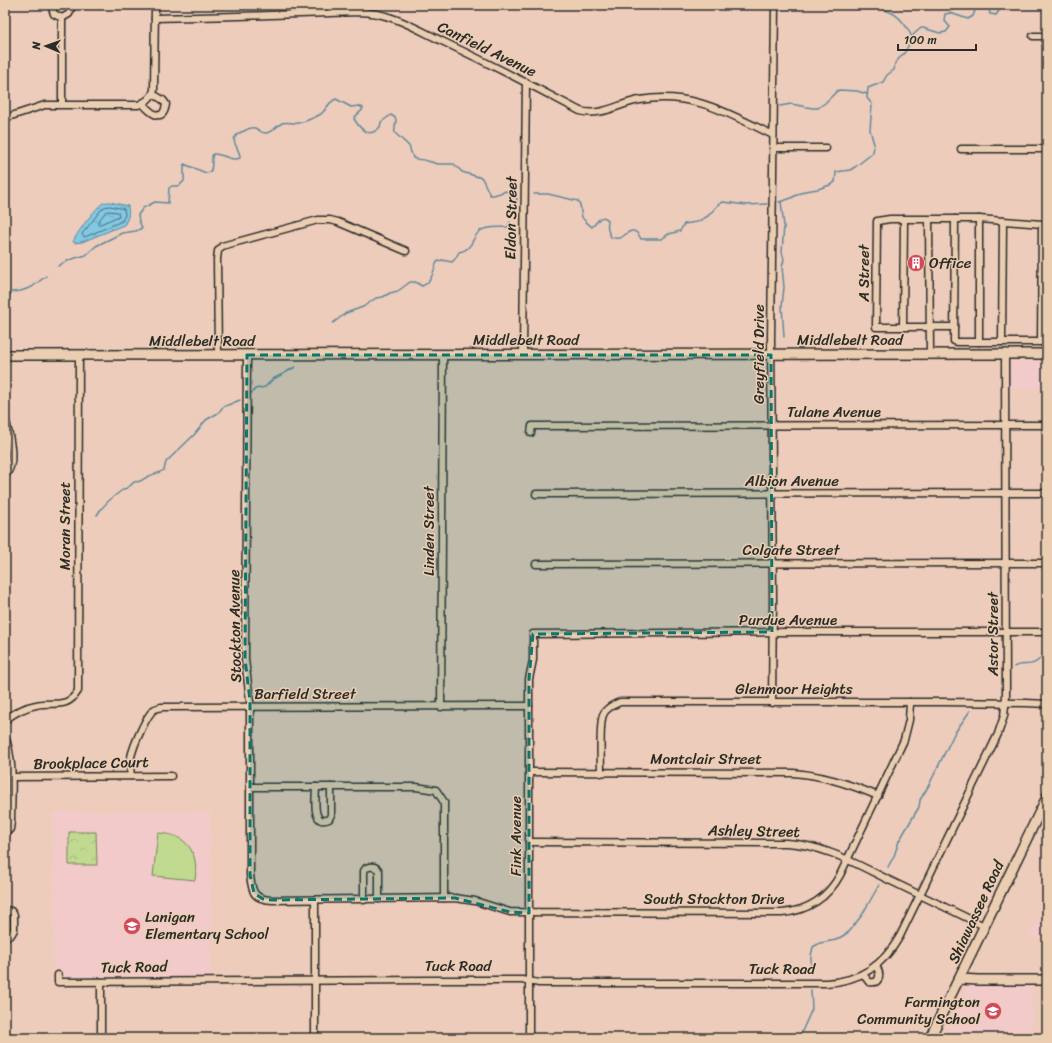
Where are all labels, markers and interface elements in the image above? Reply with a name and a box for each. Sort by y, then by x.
street label: Canfield Avenue [433,14,541,84]
north arrow [26,26,66,66]
scale bar [898,26,976,52]
text: 100 m [904,29,937,51]
text: N [27,41,46,51]
street label: Eldon Street [497,175,525,260]
street label: A Street [851,243,877,303]
place label: Office [929,250,972,276]
building icon: Office [906,253,926,273]
street label: Greyfield Drive [746,304,772,404]
street label: Middlebelt Road [473,327,580,353]
street label: Middlebelt Road [797,327,904,353]
street label: Middlebelt Road [149,328,256,354]
street label: Tulane Avenue [787,399,881,425]
street label: Albion Avenue [744,468,839,494]
street label: Moran Street [52,481,78,570]
street label: Linden Street [416,485,442,576]
street label: Colgate Street [742,537,841,563]
street label: Stockton Avenue [221,569,249,683]
street label: Astor Street [980,591,1006,677]
street label: Purdue Avenue [739,607,837,633]
street label: Glenmoor Heights [735,676,853,702]
street label: Barfield Street [254,681,357,707]
street label: Montclair Street [650,746,762,772]
street label: Brookplace Court [33,749,149,777]
street label: Fink Avenue [503,795,529,876]
street label: Ashley Street [707,817,801,845]
street label: Shiawassee Road [941,855,1012,968]
street label: South Stockton Drive [644,886,784,912]
place label: Lanigan Elementary School [145,904,270,947]
school or university icon: Lanigan Elementary School [122,916,142,936]
street label: Tuck Road [101,953,169,981]
street label: Tuck Road [425,953,492,979]
street label: Tuck Road [749,956,816,982]
place label: Farmington Community School [857,989,981,1032]
school or university icon: Farmington Community School [983,1001,1003,1021]

